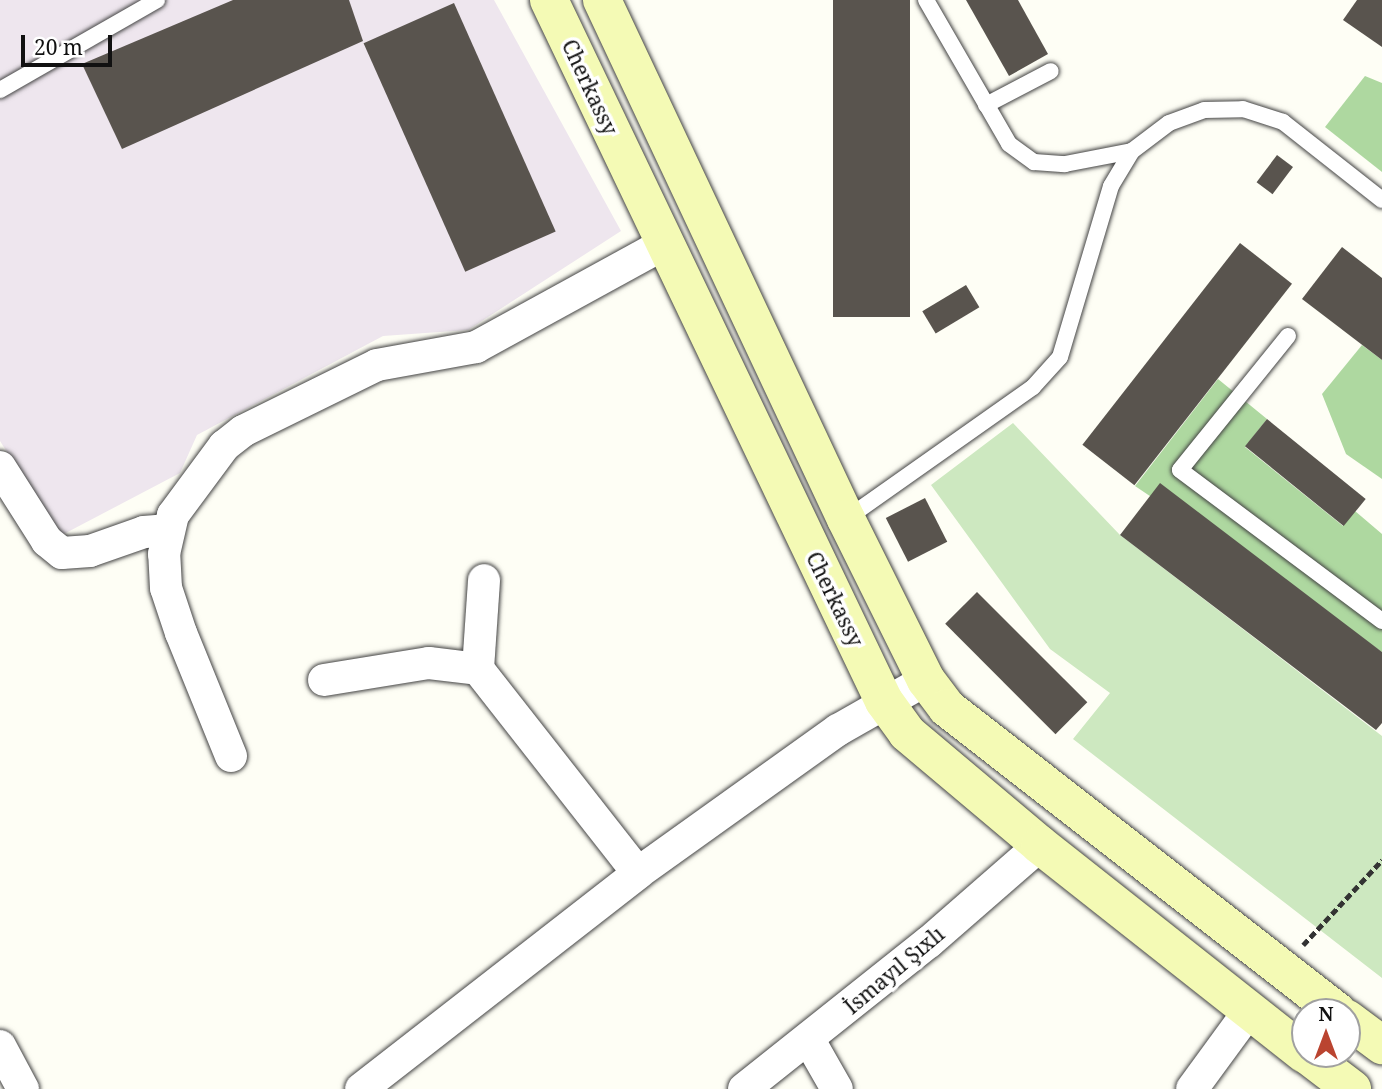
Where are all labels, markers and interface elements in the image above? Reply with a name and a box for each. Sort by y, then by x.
scale bar [24,21,116,65]
text: 20 m [34,33,83,61]
street label: Cherkassy [557,35,623,139]
street label: Cherkassy [801,548,869,650]
street label: İsmayıl Şıxlı [839,921,949,1019]
north arrow [1291,998,1361,1068]
text: N [1319,1001,1333,1027]

